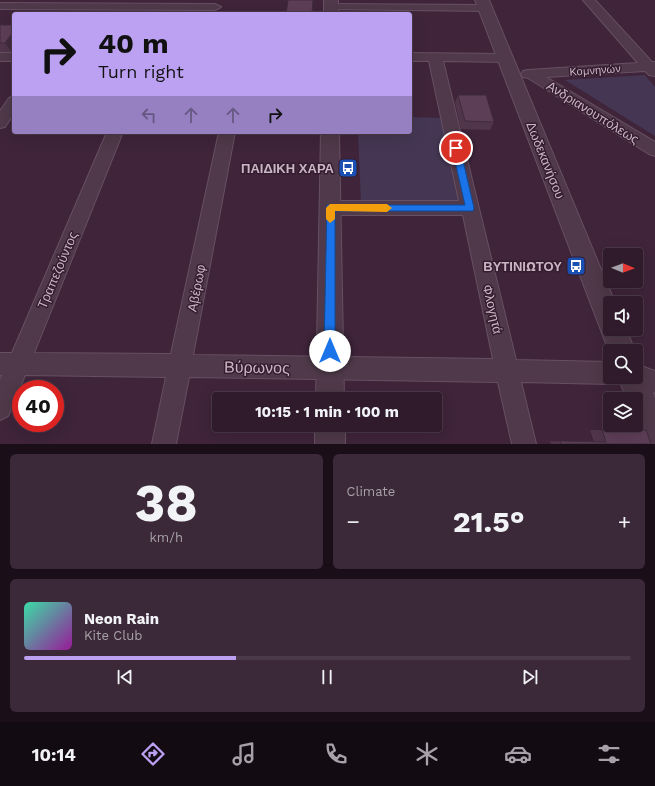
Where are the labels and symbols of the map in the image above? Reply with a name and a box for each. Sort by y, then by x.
street label: Κομνηνών [569,62,622,79]
street label: Ανδριανουπόλεως [544,78,642,147]
street label: Δωδεκανήσου [523,119,568,201]
pin [439,131,473,165]
bus stop icon: ΠΑΙΔΙΚΗ ΧΑΡΑ [337,157,359,179]
place label: ΠΑΙΔΙΚΗ ΧΑΡΑ [241,161,335,176]
street label: Τραπεζούντος [34,229,80,311]
north arrow [603,248,643,288]
bus stop icon: ΒΥΤΙΝΙΩΤΟΥ [565,255,587,277]
place label: ΒΥΤΙΝΙΩΤΟΥ [483,259,562,274]
street label: Αβέρωφ [185,263,208,313]
street label: Φλογητά [480,283,506,336]
position arrow [309,330,351,372]
street label: Βύρωνος [224,357,290,378]
speed limit sign: 40 [12,380,64,432]

